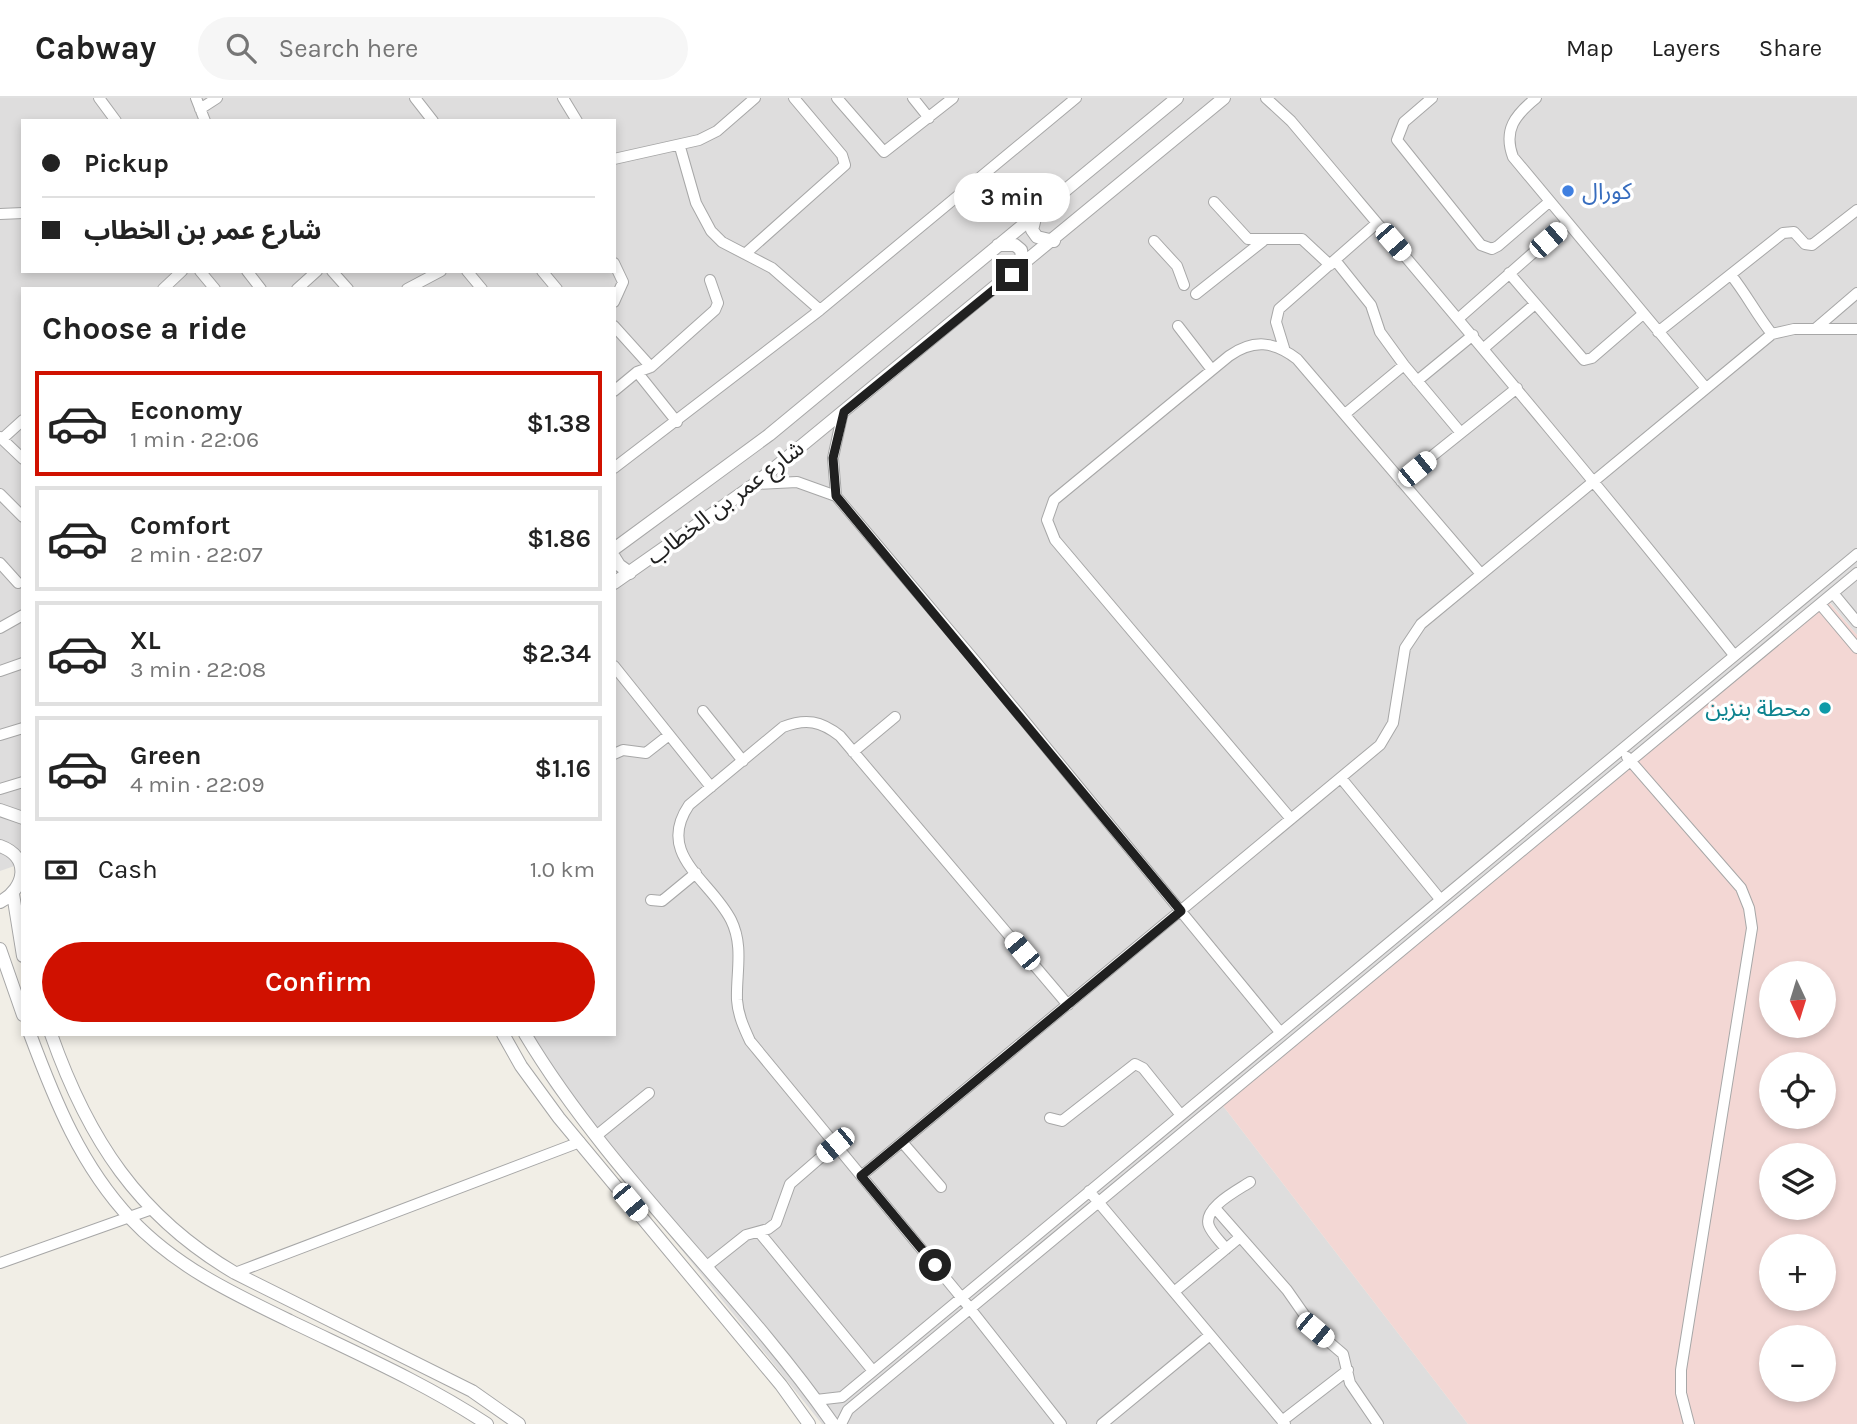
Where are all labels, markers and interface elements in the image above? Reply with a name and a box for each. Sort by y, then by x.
search box [198,17,688,80]
text: Cabway [35,29,156,67]
icon: search [222,29,260,67]
text: Search here [278,33,418,64]
text: Map [1566,34,1614,62]
text: Layers [1652,34,1721,62]
text: Share [1759,34,1822,62]
text: Pickup [84,148,169,179]
callout: 3 min [954,174,1070,222]
place label: كورال [1582,178,1632,205]
marker: كورال [1560,183,1576,199]
text: 3 min [980,184,1044,211]
text: شارع عمر بن الخطاب [84,215,322,246]
car [1526,218,1571,262]
car [1372,219,1415,265]
route end [996,259,1028,291]
text: Choose a ride [42,310,247,347]
icon: car [46,392,109,455]
text: Economy [130,395,242,426]
text: $1.38 [527,408,591,439]
text: 1 min · 22:06 [130,426,259,453]
street label: شارع عمر بن الخطاب [641,434,811,573]
car [1395,448,1440,490]
icon: car [46,507,109,570]
text: Comfort [130,510,231,541]
text: $1.86 [527,523,591,554]
text: 2 min · 22:07 [130,541,262,568]
icon: car [46,622,109,685]
text: XL [130,625,161,656]
text: $2.34 [521,638,591,669]
text: 3 min · 22:08 [130,656,266,683]
place label: محطة بنزين [1705,695,1811,722]
marker: محطة بنزين [1817,700,1833,716]
icon: car [46,737,109,800]
text: Green [130,740,202,771]
text: $1.16 [534,753,591,784]
text: 4 min · 22:09 [130,771,265,798]
icon: cash [42,851,80,889]
text: Cash [98,854,158,885]
text: 1.0 km [530,856,595,883]
car [1001,928,1044,974]
button: Confirm [42,942,595,1022]
north arrow [1759,961,1836,1038]
map controls [1759,961,1836,1402]
button: locate [1759,1052,1836,1129]
car [813,1123,858,1167]
button: layers [1759,1143,1836,1220]
car [609,1179,652,1225]
button: + [1759,1234,1836,1311]
route start [919,1249,951,1281]
car [1293,1308,1338,1352]
button: − [1759,1325,1836,1402]

